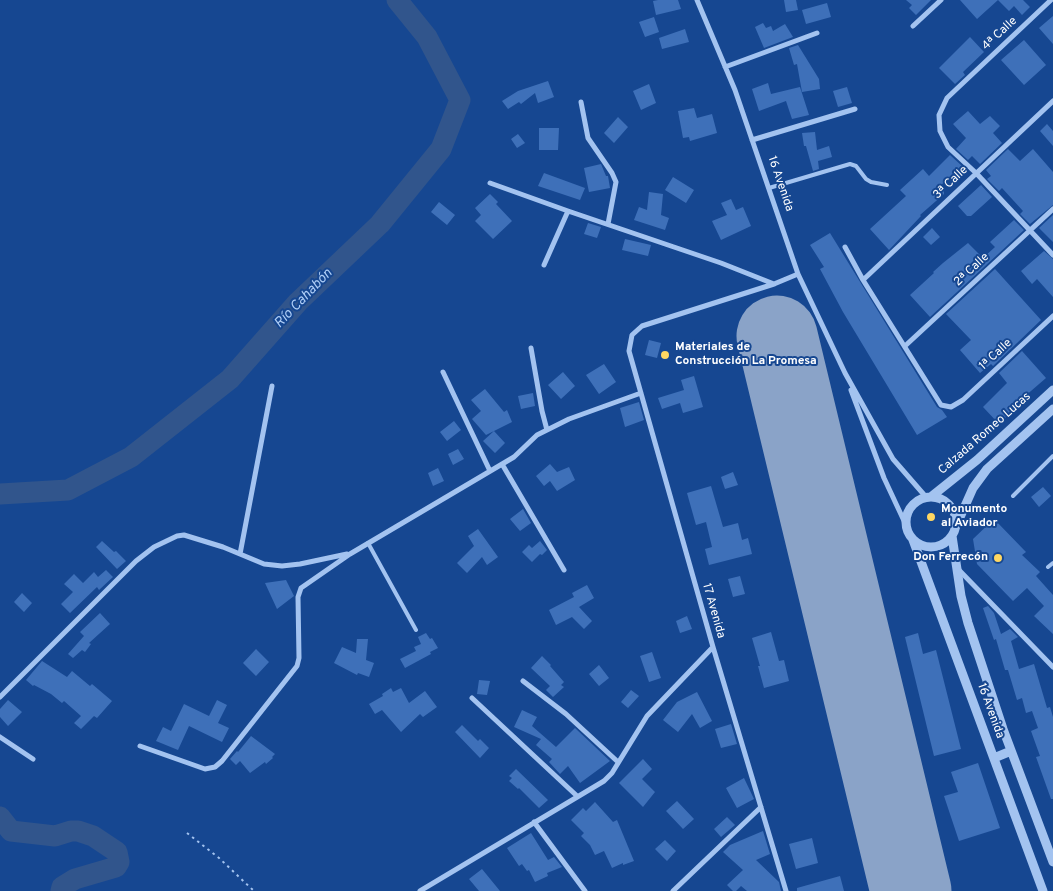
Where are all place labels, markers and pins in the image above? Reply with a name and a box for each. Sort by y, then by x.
place label: Materiales de Construcción La Promesa [675,341,817,369]
marker: Materiales de Construcción La Promesa [659,349,671,361]
place label: Monumento al Aviador [941,503,1007,531]
marker: Monumento al Aviador [925,511,937,523]
place label: Don Ferrecón [913,551,988,565]
marker: Don Ferrecón [992,552,1004,564]

